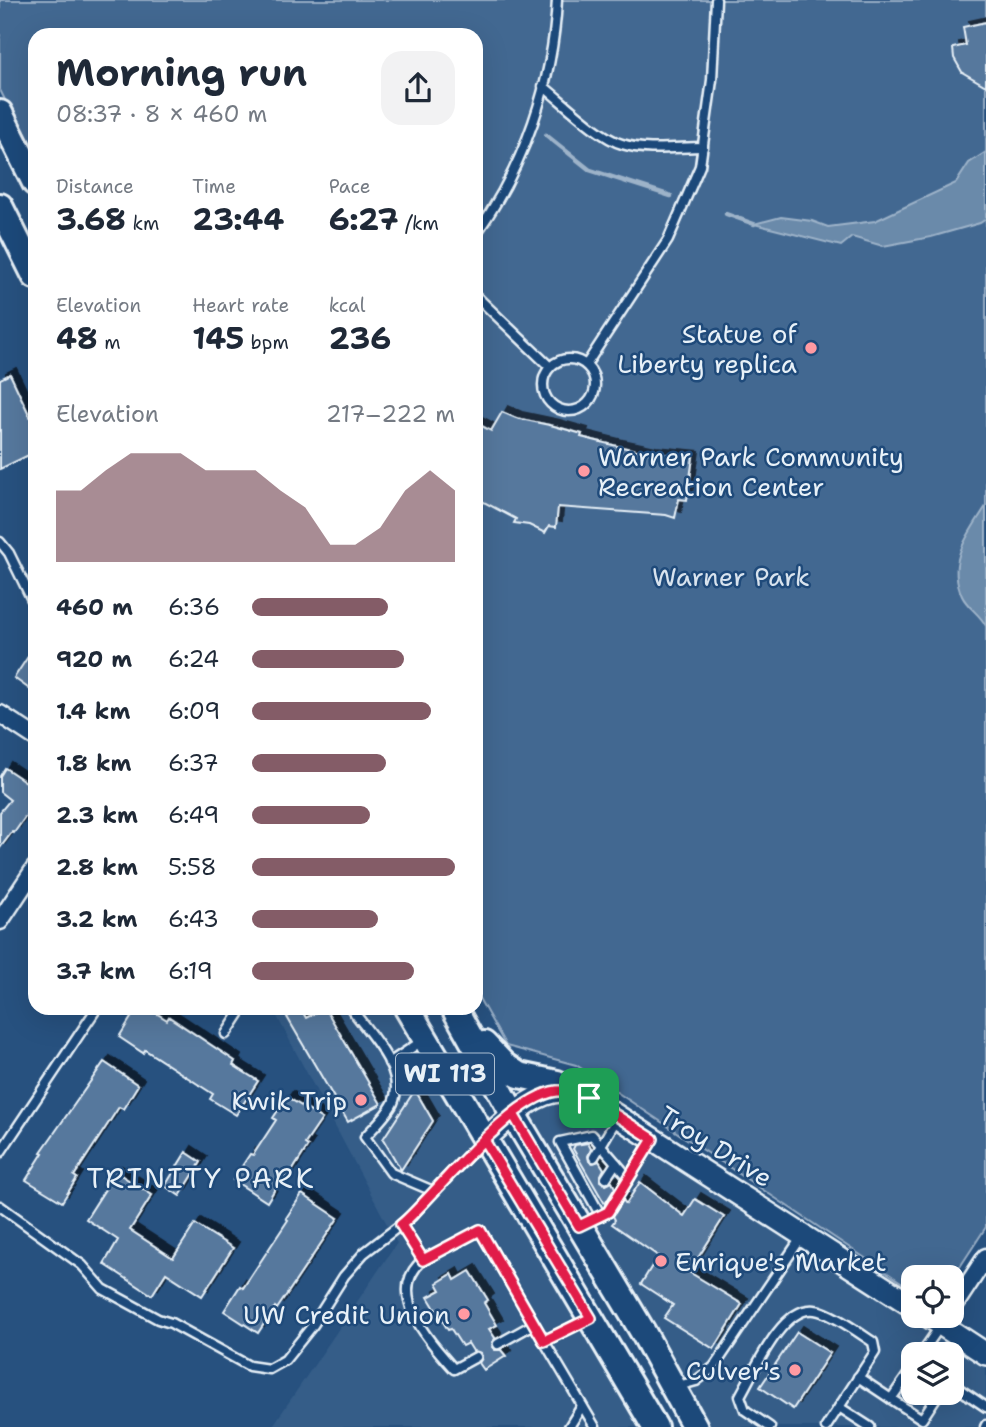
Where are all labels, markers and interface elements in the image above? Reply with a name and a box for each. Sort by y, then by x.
text: Morning run [56,47,307,98]
button: share [381,51,455,125]
text: 08:37 · 8 × 460 m [56,99,267,129]
text: Distance [56,174,134,199]
text: Time [192,174,236,199]
text: Pace [329,174,370,199]
text: 3.68 [56,199,126,240]
text: 23:44 [192,199,284,240]
text: 6:27 [329,199,399,240]
text: km [126,211,159,236]
text: /km [399,211,439,236]
text: Elevation [56,293,141,318]
text: Heart rate [192,293,289,318]
text: kcal [329,293,366,318]
place label: Statue of Liberty replica [617,316,798,381]
text: 48 [56,318,98,359]
text: 145 [192,318,244,359]
text: 236 [329,318,391,359]
text: m [98,330,121,355]
text: bpm [244,330,289,355]
marker: Statue of Liberty replica [803,340,819,356]
text: Elevation [56,399,159,429]
text: 217–222 m [326,399,455,429]
place label: Warner Park Community Recreation Center [598,439,904,504]
marker: Warner Park Community Recreation Center [576,463,592,479]
park label: Warner Park [652,559,810,594]
text: 460 m [56,592,133,622]
text: 6:36 [168,592,220,622]
text: 920 m [56,644,132,674]
text: 6:24 [168,644,219,674]
text: 1.4 km [56,696,130,726]
text: 6:09 [168,696,220,726]
text: 1.8 km [56,748,131,778]
text: 6:37 [168,748,219,778]
text: 2.3 km [56,800,138,830]
text: 6:49 [168,800,219,830]
text: 2.8 km [56,852,138,882]
text: 5:58 [168,852,217,882]
text: 3.2 km [56,904,138,934]
text: 6:43 [168,904,219,934]
text: 3.7 km [56,956,135,986]
text: 6:19 [168,956,213,986]
road number: WI 113 [396,1054,494,1094]
pin [559,1068,619,1128]
icon: arrive [570,1079,608,1117]
place label: Kwik Trip [231,1083,347,1118]
marker: Kwik Trip [353,1092,369,1108]
street label: Troy Drive [652,1097,780,1195]
district label: TRINITY PARK [86,1159,316,1197]
place label: Enrique's Market [675,1244,887,1279]
marker: Enrique's Market [653,1253,669,1269]
map controls [901,1265,964,1405]
button: locate [901,1265,964,1328]
place label: UW Credit Union [243,1297,450,1332]
marker: UW Credit Union [456,1306,472,1322]
button: layers [901,1342,964,1405]
place label: Culver's [686,1353,781,1388]
marker: Culver's [787,1362,803,1378]

